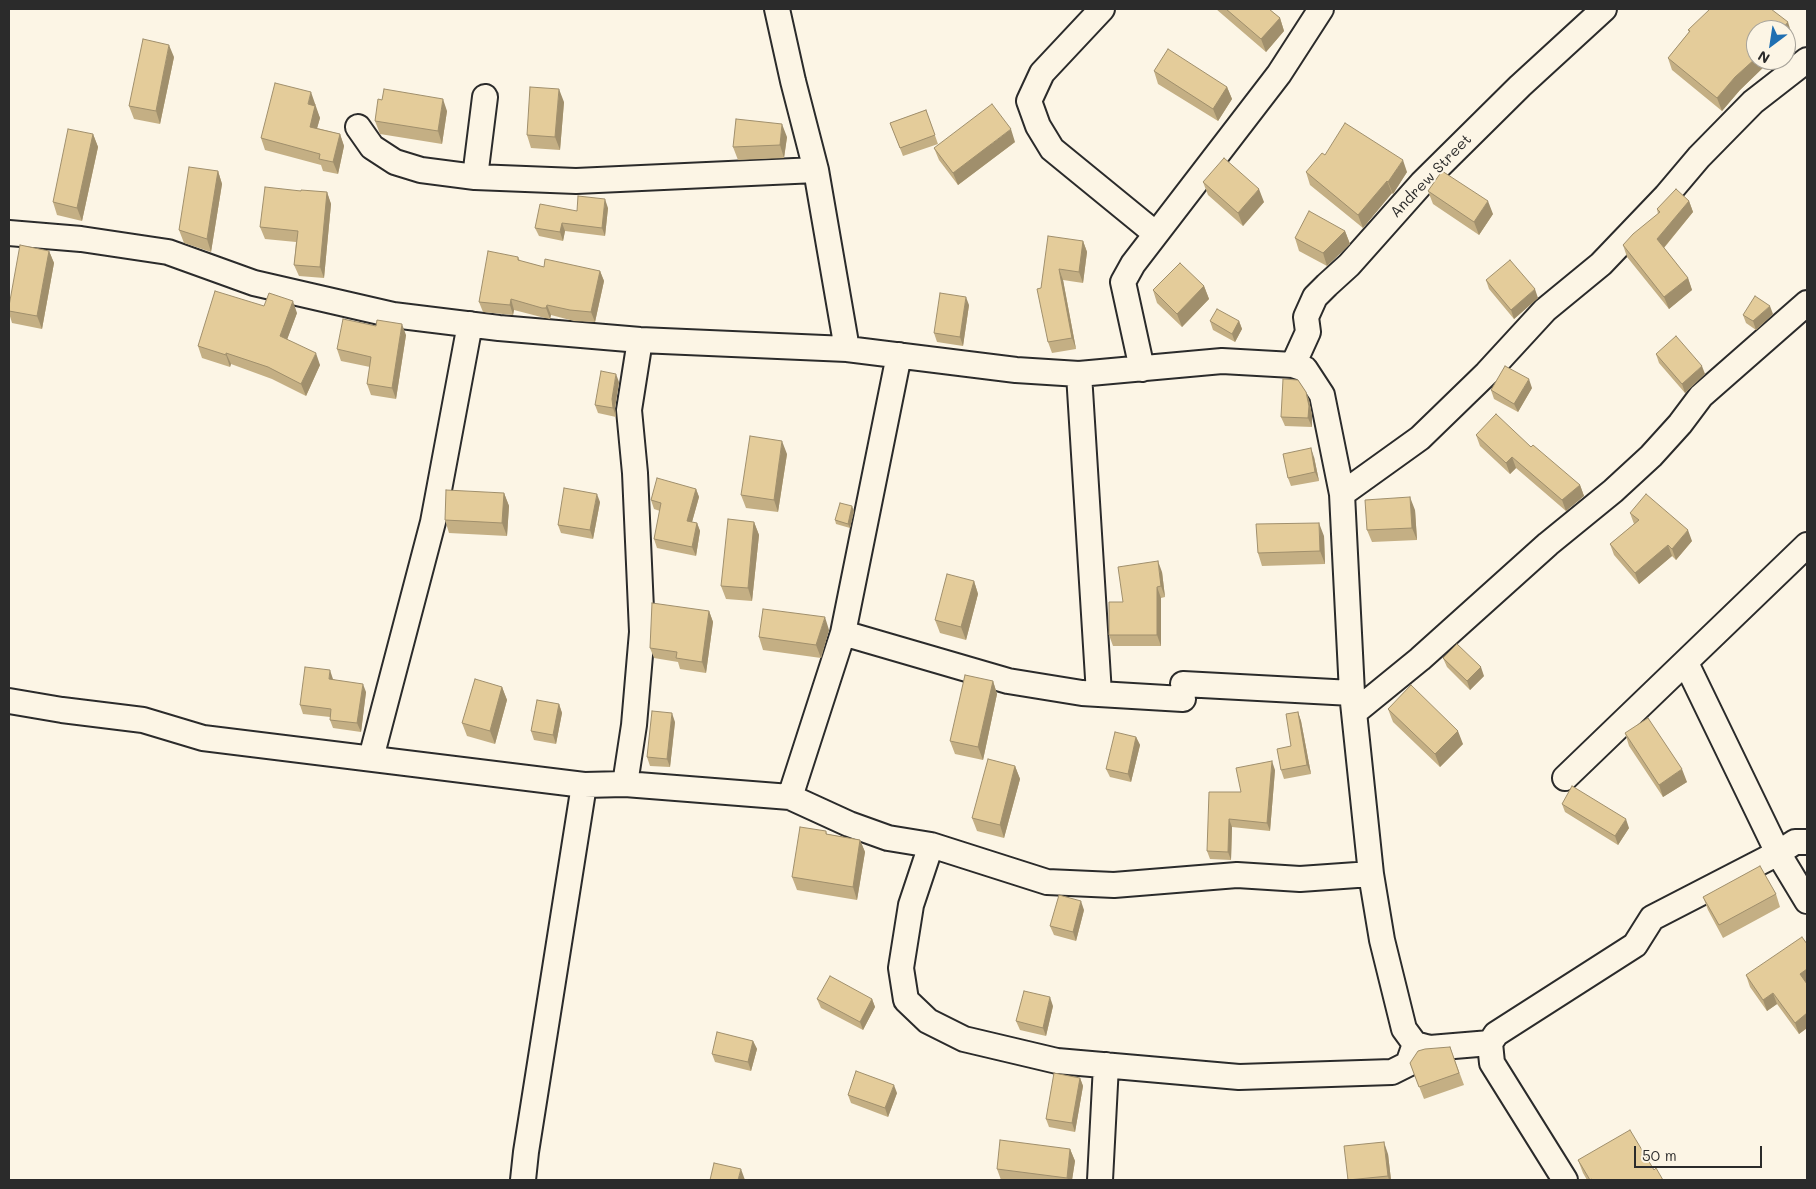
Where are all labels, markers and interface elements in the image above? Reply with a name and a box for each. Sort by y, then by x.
north arrow [1746,20,1796,70]
text: N [1754,47,1773,68]
street label: Andrew Street [1387,130,1475,222]
scale bar [1636,1136,1764,1168]
text: 50 m [1642,1145,1677,1165]

